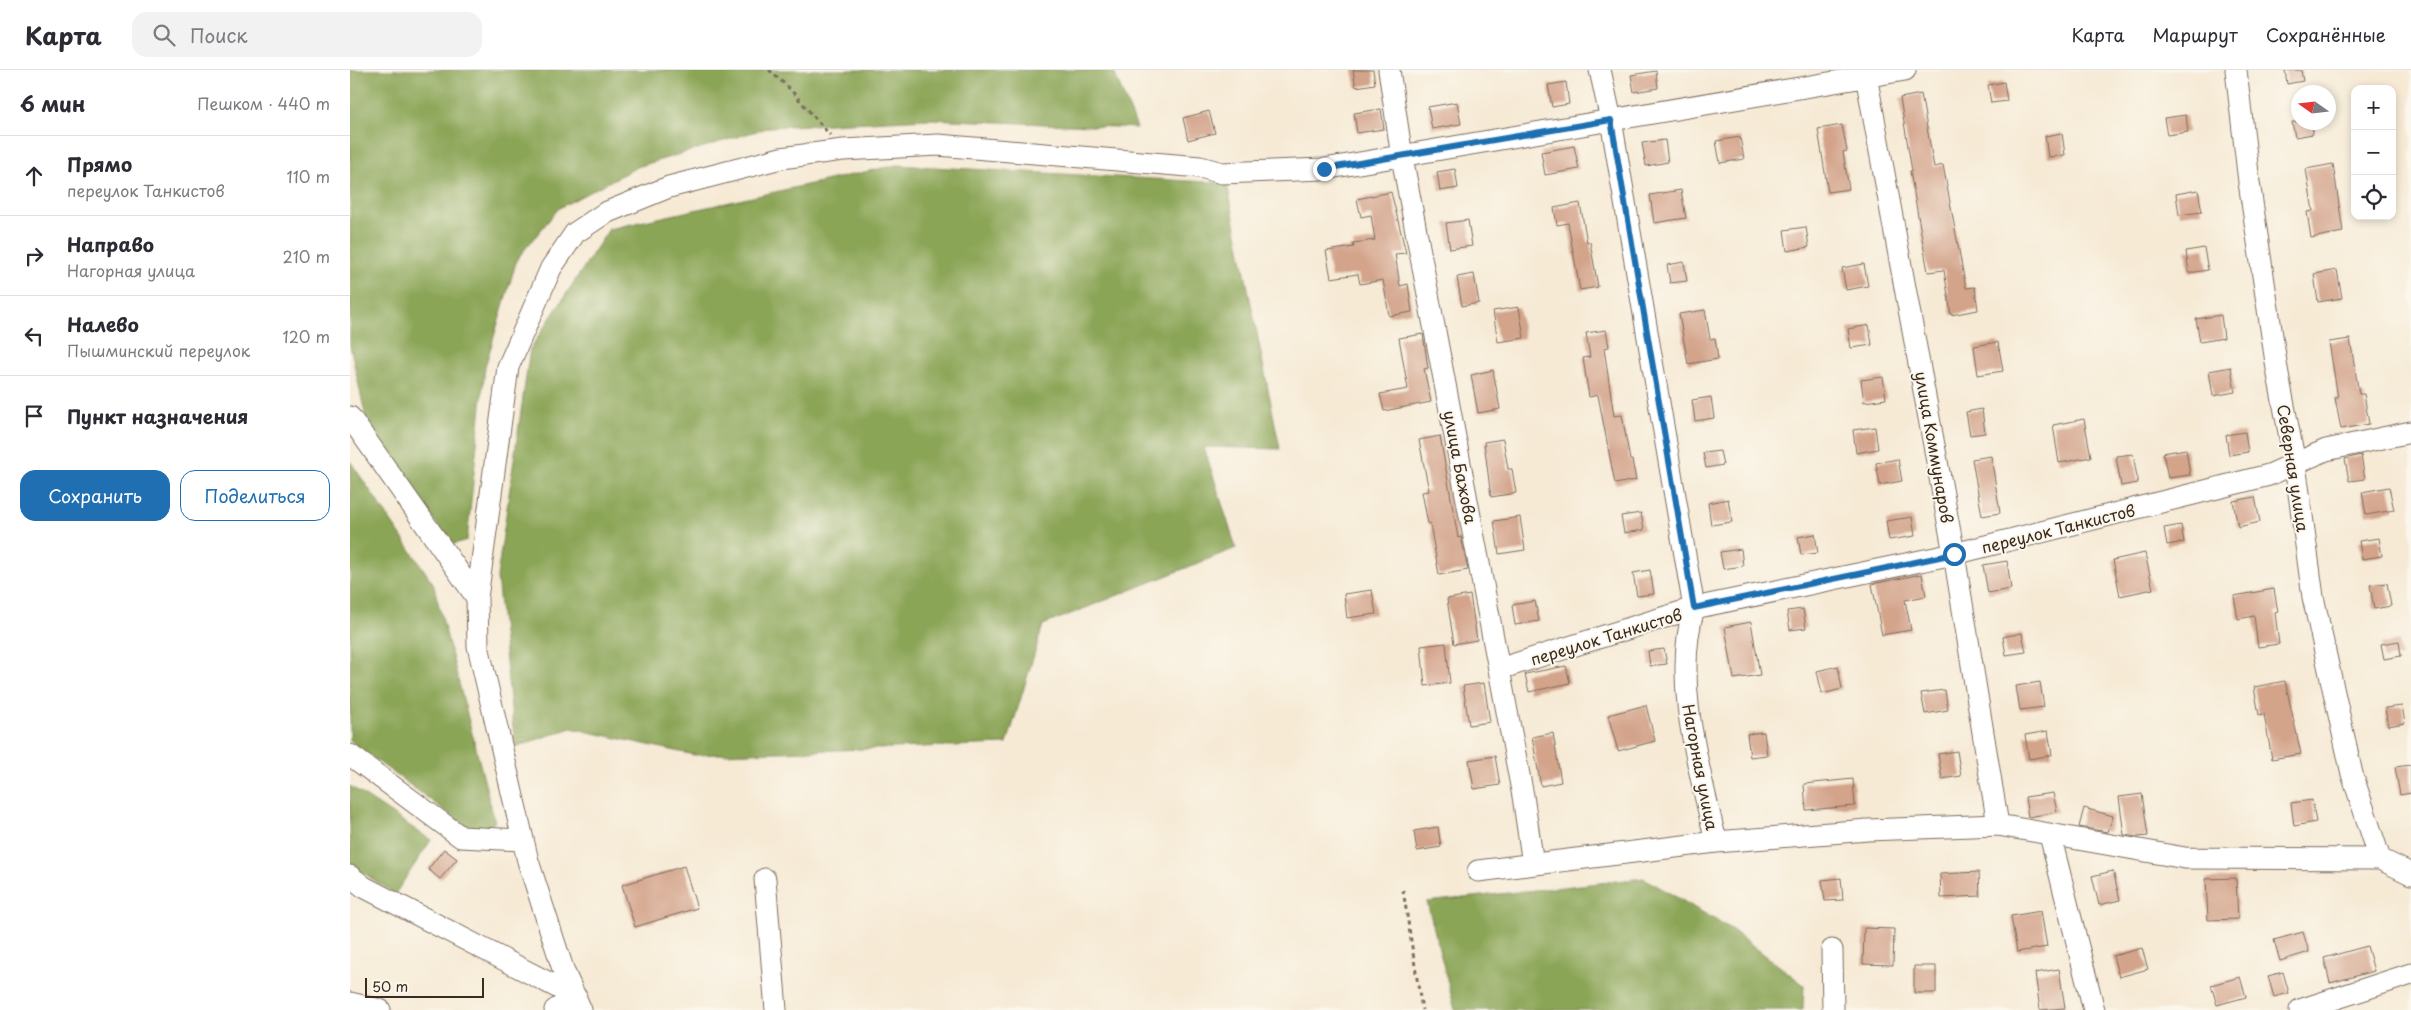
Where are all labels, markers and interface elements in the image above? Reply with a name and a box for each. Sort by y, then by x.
search box [132,12,482,57]
text: Карта [25,17,102,53]
icon: search [150,21,178,49]
text: Поиск [190,21,248,49]
text: Карта [2072,21,2124,48]
text: Маршрут [2152,21,2238,48]
text: Сохранённые [2266,21,2386,48]
north arrow [2291,85,2336,130]
map controls [2351,85,2396,220]
button: + [2351,85,2396,130]
text: 6 мин [20,87,86,119]
text: Пешком · 440 m [197,91,330,115]
button: − [2351,130,2396,175]
text: Прямо [67,150,132,178]
route end [1313,158,1336,181]
icon: ahead [20,162,48,190]
text: 110 m [287,164,330,188]
button: locate [2351,175,2396,220]
text: переулок Танкистов [67,178,225,202]
text: Направо [67,230,154,258]
icon: right [20,242,48,270]
text: 210 m [282,244,330,268]
text: Нагорная улица [67,258,195,282]
text: Налево [67,310,139,338]
icon: left [20,322,48,350]
text: 120 m [283,324,330,348]
text: Пышминский переулок [67,338,250,362]
street label: улица Коммунаров [1910,369,1960,525]
icon: arrive [20,402,48,430]
text: Пункт назначения [67,402,248,430]
street label: Северная улица [2272,403,2316,533]
street label: улица Бажова [1438,408,1484,526]
button: Сохранить [20,470,170,521]
button: Поделиться [180,470,330,521]
street label: переулок Танкистов [1979,497,2137,559]
route start [1943,543,1966,566]
street label: переулок Танкистов [1527,601,1685,671]
street label: Нагорная улица [1677,702,1725,832]
scale bar [365,975,484,998]
text: 50 m [372,976,408,997]

